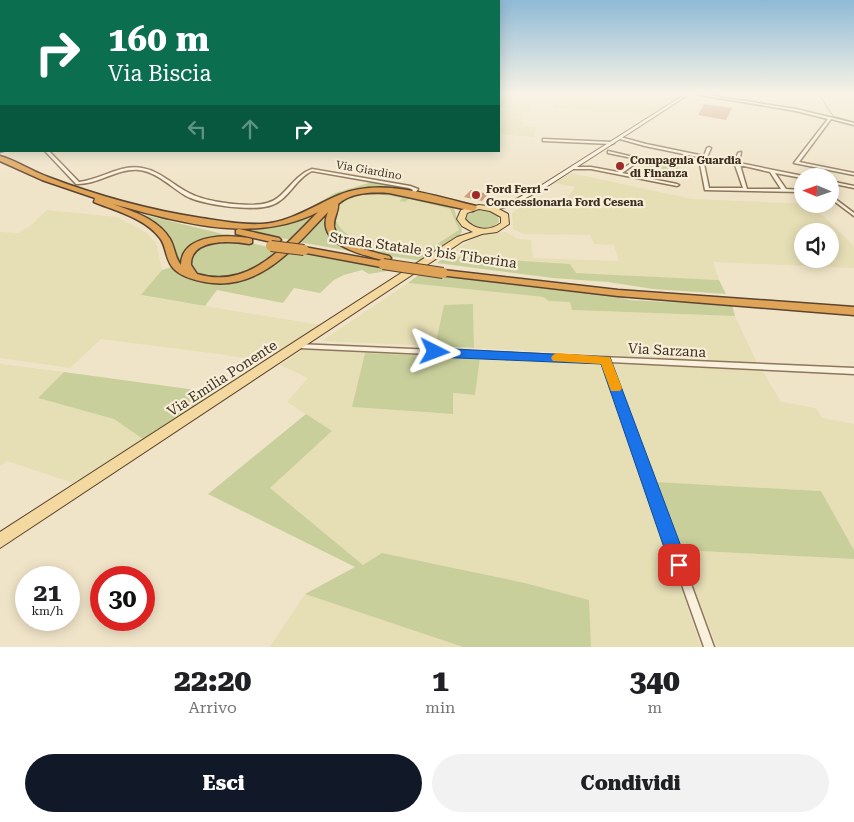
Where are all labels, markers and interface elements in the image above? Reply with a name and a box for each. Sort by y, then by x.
text: 160 m [108,19,209,60]
icon: right [25,20,90,85]
text: Via Biscia [108,61,211,86]
icon: left [183,115,211,143]
icon: ahead [236,115,264,143]
icon: right [289,115,317,143]
place label: Compagnia Guardia di Finanza [630,154,742,180]
street label: Via Giardino [335,158,403,183]
marker: Compagnia Guardia di Finanza [614,160,626,172]
north arrow [794,168,839,212]
map controls [794,168,839,268]
place label: Ford Ferri - Concessionaria Ford Cesena [486,183,644,209]
marker: Ford Ferri - Concessionaria Ford Cesena [470,189,482,201]
button: sound [794,223,839,268]
street label: Strada Statale 3 bis Tiberina [328,229,518,271]
position arrow [408,325,460,377]
street label: Via Emilia Ponente [164,336,280,419]
street label: Via Sarzana [627,340,707,360]
pin [658,544,700,586]
icon: arrive [665,551,693,579]
speed limit sign: 30 [90,566,155,631]
text: 21 [33,578,62,607]
text: km/h [31,604,64,618]
text: 22:20 [174,663,251,698]
text: 1 [432,663,449,698]
text: 340 [629,663,680,698]
text: Arrivo [189,698,237,717]
text: min [425,698,455,717]
text: m [647,698,662,717]
button: Esci [25,754,422,812]
button: Condividi [432,754,829,812]

